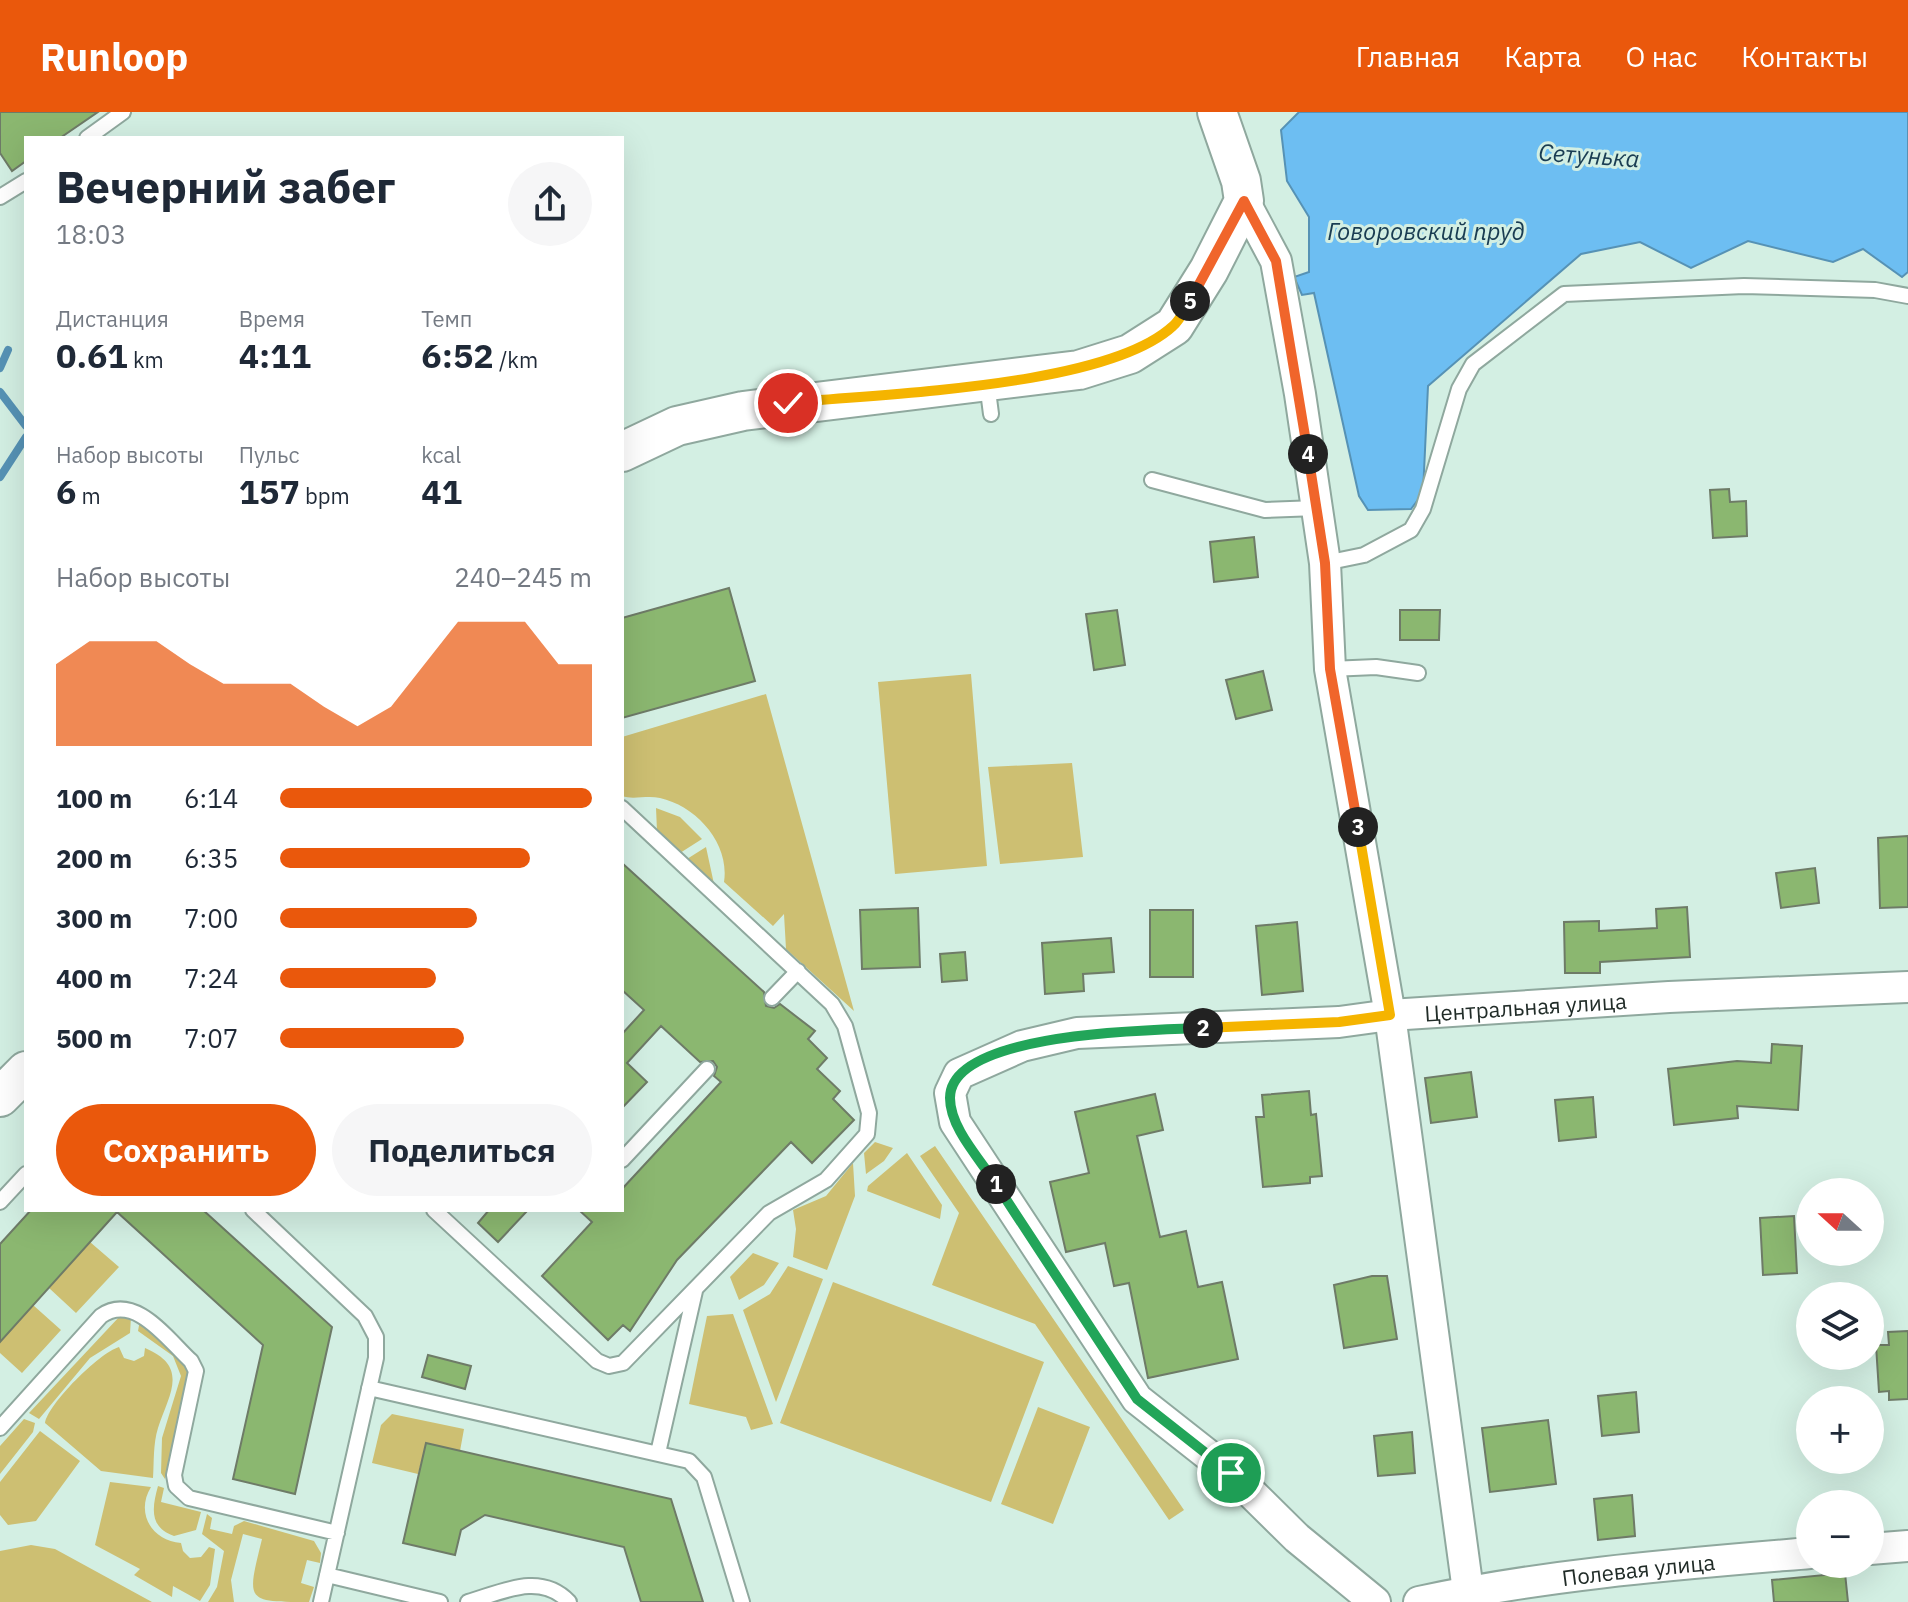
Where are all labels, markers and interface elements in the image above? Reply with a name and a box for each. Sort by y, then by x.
text: Runloop [40,32,188,81]
text: Главная [1356,38,1460,75]
text: Карта [1504,38,1581,75]
text: О нас [1625,38,1697,75]
text: Контакты [1741,38,1868,75]
water label: Сетунька [1537,136,1641,174]
text: Вечерний забег [56,158,396,215]
button: share [508,162,592,246]
water label: Говоровский пруд [1327,215,1525,247]
text: 18:03 [56,217,126,251]
pin: 5 [1170,281,1210,321]
text: 5 [1183,286,1197,315]
text: Дистанция [56,304,169,333]
text: Время [239,304,305,333]
text: Темп [421,304,472,333]
text: 0.61 [56,333,128,377]
text: 4:11 [239,333,311,377]
text: 6:52 [421,333,494,377]
text: km [128,345,164,374]
text: /km [494,345,538,374]
pin [754,369,822,437]
icon: check [766,381,810,425]
pin: 4 [1288,434,1328,474]
text: 4 [1301,439,1315,468]
text: Набор высоты [56,440,204,469]
text: Пульс [239,440,299,469]
text: kcal [421,440,461,469]
text: 6 [56,469,76,513]
text: 157 [239,469,300,513]
text: 41 [421,469,462,513]
text: m [76,481,101,510]
text: bpm [300,481,350,510]
text: Набор высоты [56,560,230,594]
text: 240–245 m [454,560,592,594]
text: 100 m [56,781,132,815]
text: 6:14 [184,781,238,815]
pin: 3 [1338,807,1378,847]
text: 3 [1351,812,1365,841]
text: 200 m [56,841,132,875]
text: 6:35 [184,841,238,875]
text: 300 m [56,901,132,935]
text: 7:00 [184,901,238,935]
text: 400 m [56,961,132,995]
text: 7:24 [184,961,238,995]
street label: Центральная улица [1423,985,1628,1027]
pin: 2 [1183,1008,1223,1048]
text: 2 [1196,1013,1210,1042]
text: 500 m [56,1021,132,1055]
text: 7:07 [184,1021,238,1055]
button: Сохранить [56,1104,316,1196]
button: Поделиться [332,1104,592,1196]
pin: 1 [976,1164,1016,1204]
text: 1 [989,1169,1003,1198]
north arrow [1796,1178,1884,1266]
map controls [1796,1178,1884,1578]
button: layers [1796,1282,1884,1370]
button: + [1796,1386,1884,1474]
pin [1197,1439,1265,1507]
icon: arrive [1209,1451,1253,1495]
button: − [1796,1490,1884,1578]
street label: Полевая улица [1560,1547,1716,1592]

